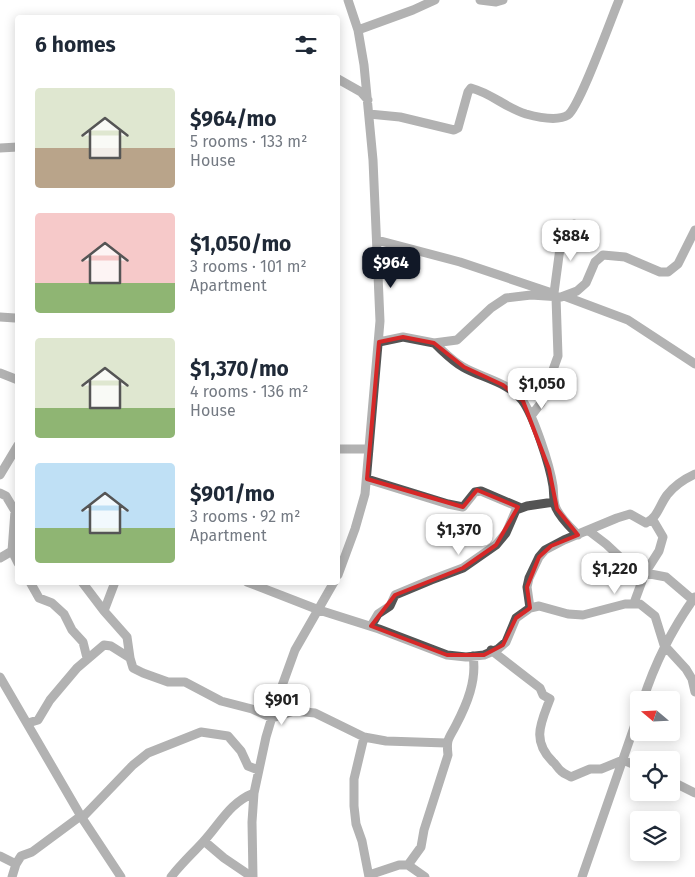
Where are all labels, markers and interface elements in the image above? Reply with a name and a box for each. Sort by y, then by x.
icon: filters [292,31,320,59]
text: 6 homes [35,32,116,58]
text: $964/mo [190,106,277,132]
icon: home [75,108,135,168]
text: 5 rooms · 133 m² [190,132,307,151]
text: House [190,151,236,170]
pin: $884 [541,220,601,262]
text: $884 [553,226,589,245]
text: $1,050/mo [190,231,291,257]
icon: home [75,233,135,293]
pin: $964 [361,246,421,289]
text: $964 [373,253,409,272]
text: 3 rooms · 101 m² [190,257,307,276]
text: Apartment [190,276,267,295]
text: $1,370/mo [190,356,289,382]
icon: home [75,358,135,418]
pin: $1,050 [501,368,583,410]
text: $1,050 [519,374,565,393]
text: 4 rooms · 136 m² [190,382,308,401]
text: House [190,401,236,420]
text: $901/mo [190,481,275,507]
icon: home [75,483,135,543]
text: 3 rooms · 92 m² [190,507,300,526]
pin: $1,370 [418,514,500,556]
text: $1,370 [437,520,481,539]
text: Apartment [190,526,267,545]
pin: $1,220 [574,552,656,595]
text: $1,220 [592,559,638,578]
pin: $901 [252,684,312,726]
text: $901 [265,690,299,709]
north arrow [630,691,680,741]
map controls [630,691,680,861]
button: locate [630,751,680,801]
button: layers [630,811,680,861]

